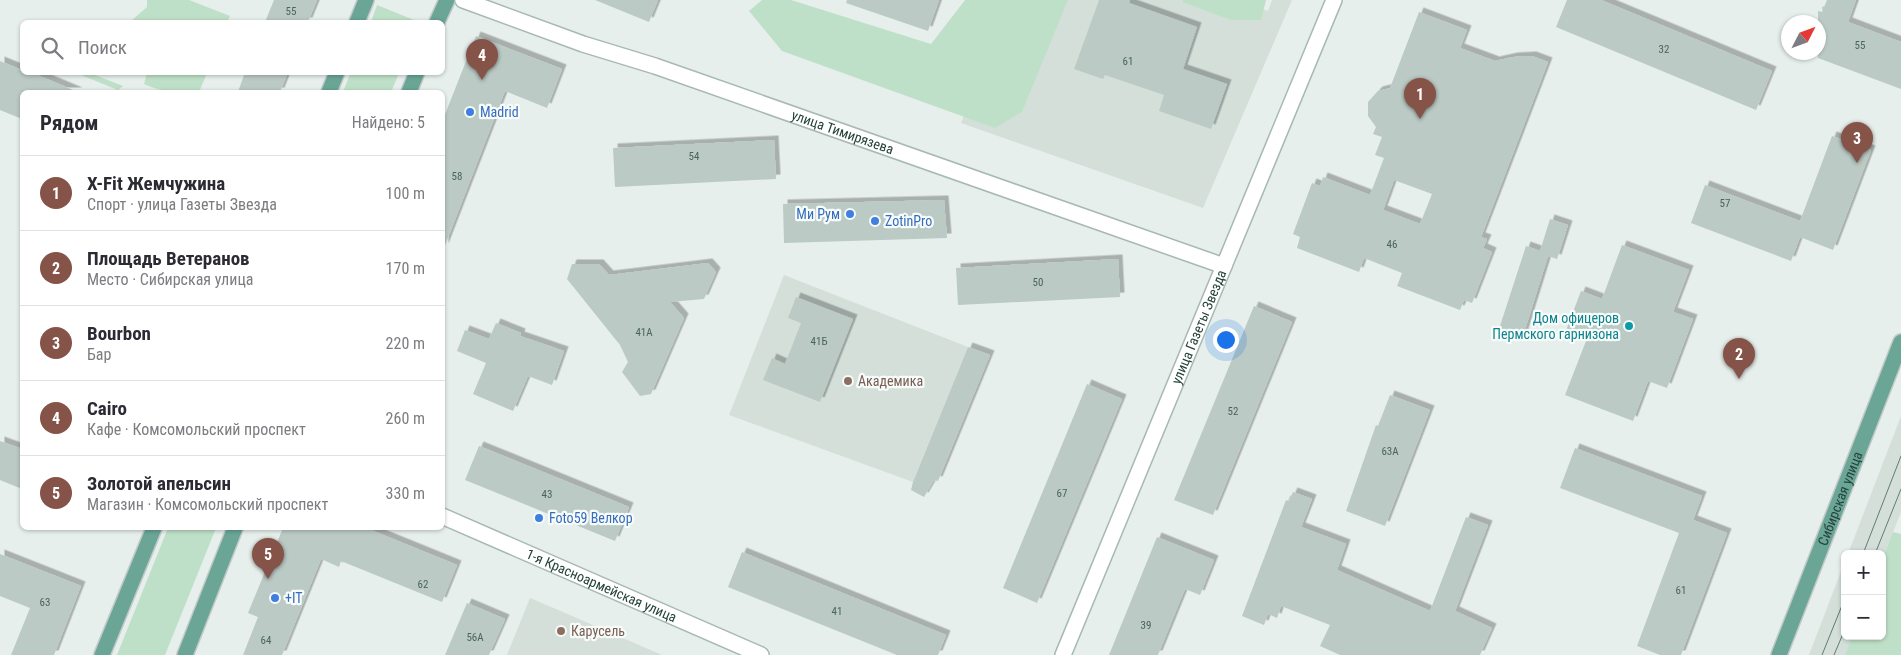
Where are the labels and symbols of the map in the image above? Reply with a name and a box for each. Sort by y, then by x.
house number: 55 [286,5,296,18]
north arrow [1781,15,1826,60]
pin: 4 [466,39,498,80]
house number: 55 [1855,39,1865,52]
house number: 32 [1659,43,1669,56]
house number: 61 [1123,55,1133,68]
pin: 1 [1404,78,1436,119]
place label: Madrid [480,104,519,120]
marker: Madrid [464,106,476,118]
street label: улица Тимирязева [790,107,896,157]
pin: 3 [1841,122,1873,163]
house number: 54 [689,150,700,163]
house number: 58 [452,170,462,183]
house number: 57 [1720,197,1730,210]
place label: Ми Рум [796,206,840,222]
marker: Ми Рум [844,208,856,220]
place label: ZotinPro [885,213,932,229]
marker: ZotinPro [869,215,881,227]
house number: 46 [1387,238,1397,251]
street label: улица Газеты Звезда [1168,267,1229,386]
house number: 50 [1033,276,1043,289]
place label: Дом офицеров Пермского гарнизона [1492,310,1619,342]
marker: Дом офицеров Пермского гарнизона [1623,320,1635,332]
house number: 41А [635,326,653,339]
your location [1213,327,1239,353]
house number: 41Б [811,335,827,348]
pin: 2 [1723,338,1755,379]
place label: Академика [858,373,923,389]
marker: Академика [842,375,854,387]
house number: 52 [1228,405,1238,418]
house number: 63А [1381,445,1399,458]
street label: Сибирская улица [1814,449,1866,548]
house number: 67 [1057,487,1067,500]
house number: 43 [542,488,552,501]
place label: Foto59 Велкор [549,510,633,526]
marker: Foto59 Велкор [533,512,545,524]
pin: 5 [252,538,284,579]
street label: 1-я Красноармейская улица [524,546,679,625]
house number: 62 [418,578,428,591]
house number: 61 [1676,584,1686,597]
place label: +IT [285,590,303,606]
marker: +IT [269,592,281,604]
house number: 63 [40,596,50,609]
house number: 41 [832,605,842,618]
house number: 39 [1141,619,1151,632]
place label: Карусель [571,623,625,639]
marker: Карусель [555,625,567,637]
house number: 56А [466,631,484,644]
house number: 64 [261,634,272,647]

